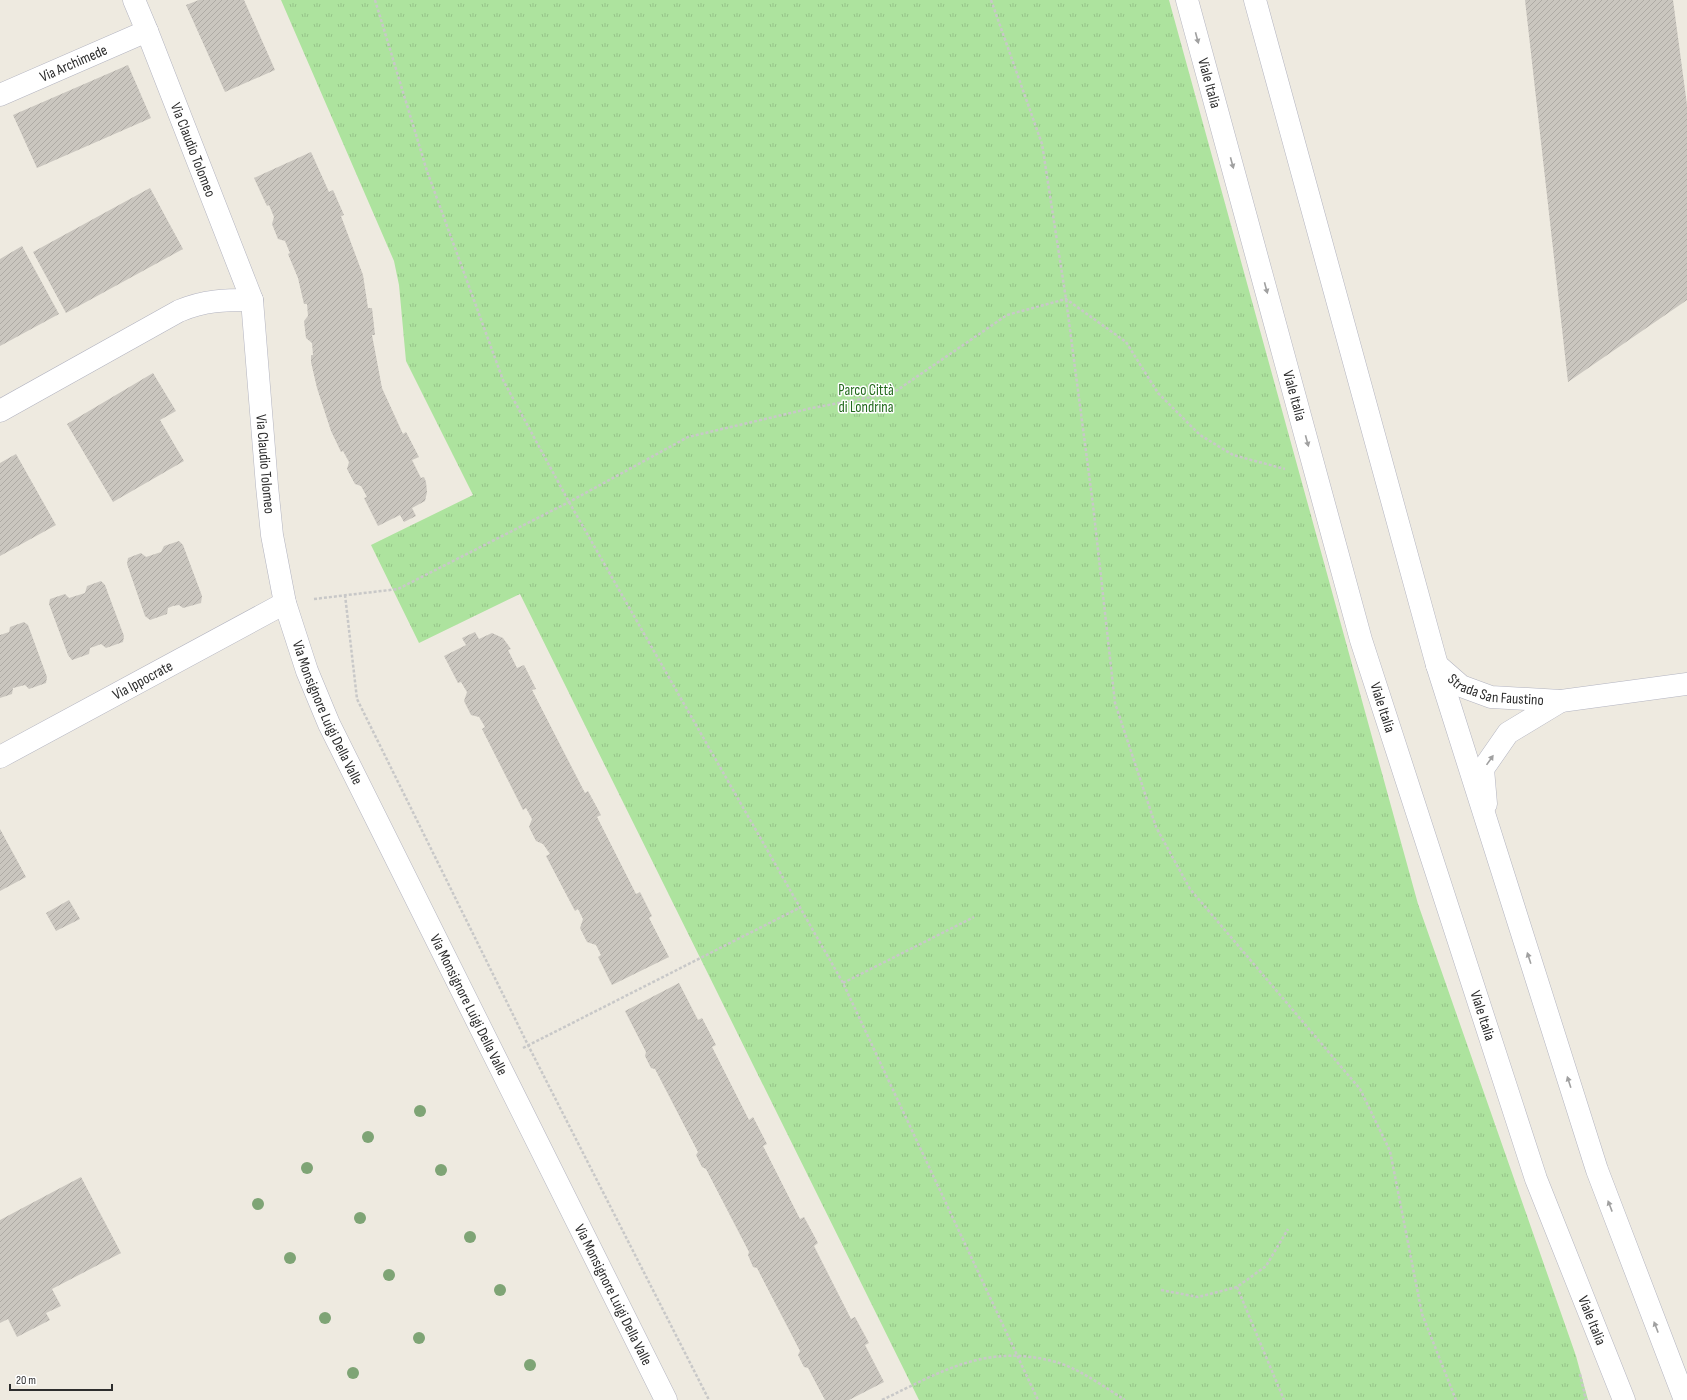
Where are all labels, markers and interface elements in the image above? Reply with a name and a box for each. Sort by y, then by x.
one-way arrow [1195,31,1201,44]
street label: Via Archimede [37,40,110,87]
street label: Viale Italia [1193,56,1225,111]
street label: Via Claudio Tolomeo [166,100,220,200]
one-way arrow [1229,157,1235,169]
one-way arrow [1263,283,1269,295]
street label: Viale Italia [1278,368,1310,423]
park label: Parco Città di Londrina [838,381,894,417]
street label: Via Claudio Tolomeo [251,414,279,515]
one-way arrow [1304,435,1310,447]
street label: Via Monsignore Luigi Della Valle [288,638,367,788]
street label: Via Ippocrate [109,656,176,704]
street label: Strada San Faustino [1444,670,1544,710]
street label: Viale Italia [1365,680,1399,735]
one-way arrow [1486,755,1494,765]
street label: Via Monsignore Luigi Della Valle [425,931,512,1079]
one-way arrow [1526,952,1532,964]
street label: Viale Italia [1465,988,1499,1043]
one-way arrow [1565,1076,1571,1088]
one-way arrow [1606,1199,1612,1211]
street label: Via Monsignore Luigi Della Valle [570,1221,656,1369]
street label: Viale Italia [1573,1293,1610,1348]
one-way arrow [1653,1320,1659,1332]
scale bar [10,1366,112,1392]
text: 20 m [16,1373,36,1388]

